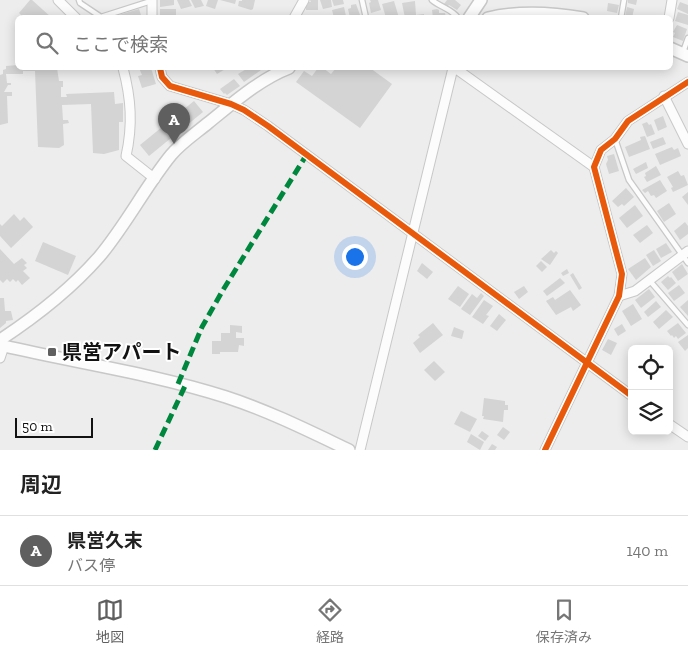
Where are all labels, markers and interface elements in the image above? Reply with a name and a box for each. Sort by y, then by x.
search box [15,15,673,70]
icon: search [33,29,61,57]
text: ここで検索 [73,33,168,56]
pin: A [158,103,190,144]
your location [342,244,368,270]
place label: 県営アパート [62,340,182,364]
map controls [628,345,673,435]
button: locate [628,345,673,390]
marker: 県営アパート [46,346,58,358]
button: layers [628,390,673,435]
scale bar [15,415,92,438]
text: 50 m [22,418,53,435]
text: 周辺 [20,472,62,497]
text: 県営久末 [67,529,143,552]
text: A [31,541,42,560]
text: 140 m [627,541,668,560]
text: バス停 [67,556,115,575]
tab: 地図 [96,596,124,646]
tab: 経路 [316,596,344,646]
tab: 保存済み [536,596,592,646]

